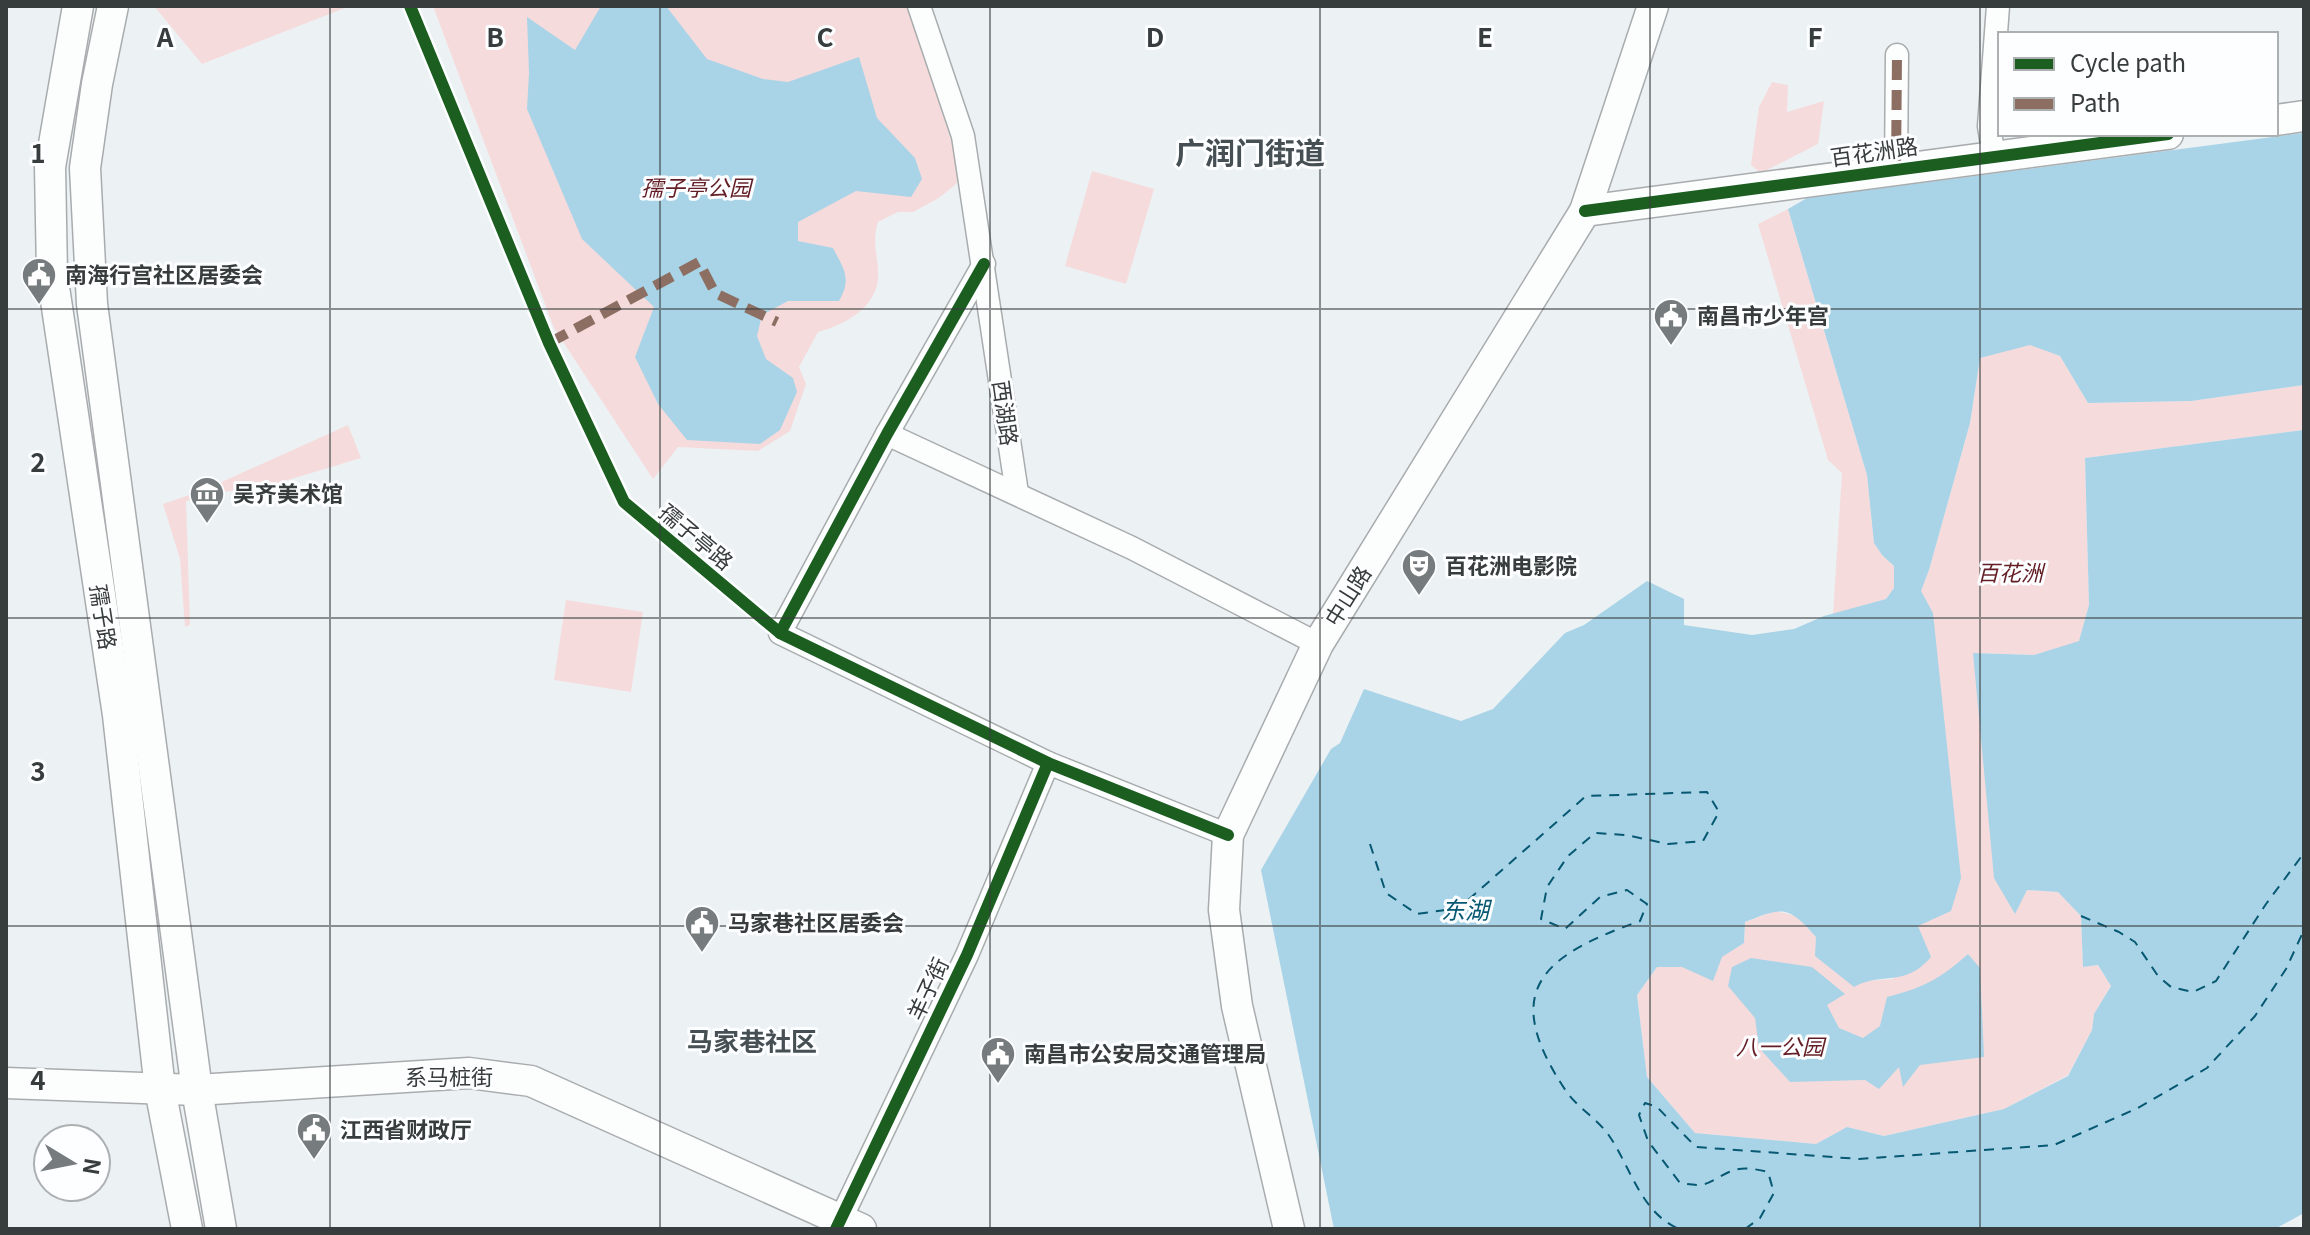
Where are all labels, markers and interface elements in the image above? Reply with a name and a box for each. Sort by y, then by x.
text: A [156,17,174,54]
text: B [486,17,504,54]
text: C [816,17,834,54]
text: D [1146,17,1164,54]
text: E [1477,17,1493,54]
text: F [1807,17,1823,54]
legend [1998,32,2278,136]
text: Cycle path [2070,44,2186,79]
text: Path [2070,84,2121,119]
street label: 百花洲路 [1828,128,1920,172]
district label: 广润门街道 [1175,129,1325,173]
text: 1 [30,133,46,170]
park label: 孺子亭公园 [641,170,754,202]
public building icon: 南海行宫社区居委会 [20,256,58,306]
place label: 南海行宫社区居委会 [65,257,263,289]
public building icon: 南昌市少年宫 [1652,297,1690,347]
place label: 南昌市少年宫 [1697,298,1829,330]
street label: 西湖路 [987,378,1027,448]
text: 2 [30,442,46,479]
museum icon: 吴齐美术馆 [188,475,226,525]
place label: 吴齐美术馆 [233,476,343,508]
street label: 孺子亭路 [653,495,741,576]
theatre icon: 百花洲电影院 [1400,547,1438,597]
place label: 百花洲电影院 [1445,548,1577,580]
park label: 百花洲 [1977,555,2046,587]
street label: 中山路 [1315,558,1377,631]
street label: 孺子路 [84,582,126,652]
text: 3 [30,751,46,788]
water label: 东湖 [1441,891,1493,926]
public building icon: 马家巷社区居委会 [683,904,721,954]
place label: 马家巷社区居委会 [728,905,904,937]
street label: 羊子街 [898,951,955,1025]
district label: 马家巷社区 [687,1021,817,1058]
park label: 八一公园 [1736,1029,1827,1061]
public building icon: 南昌市公安局交通管理局 [979,1035,1017,1085]
place label: 南昌市公安局交通管理局 [1024,1036,1266,1068]
street label: 系马桩街 [405,1059,493,1091]
text: 4 [30,1060,46,1097]
public building icon: 江西省财政厅 [295,1111,333,1161]
place label: 江西省财政厅 [340,1112,472,1144]
north arrow [32,1123,112,1203]
text: N [76,1156,111,1178]

